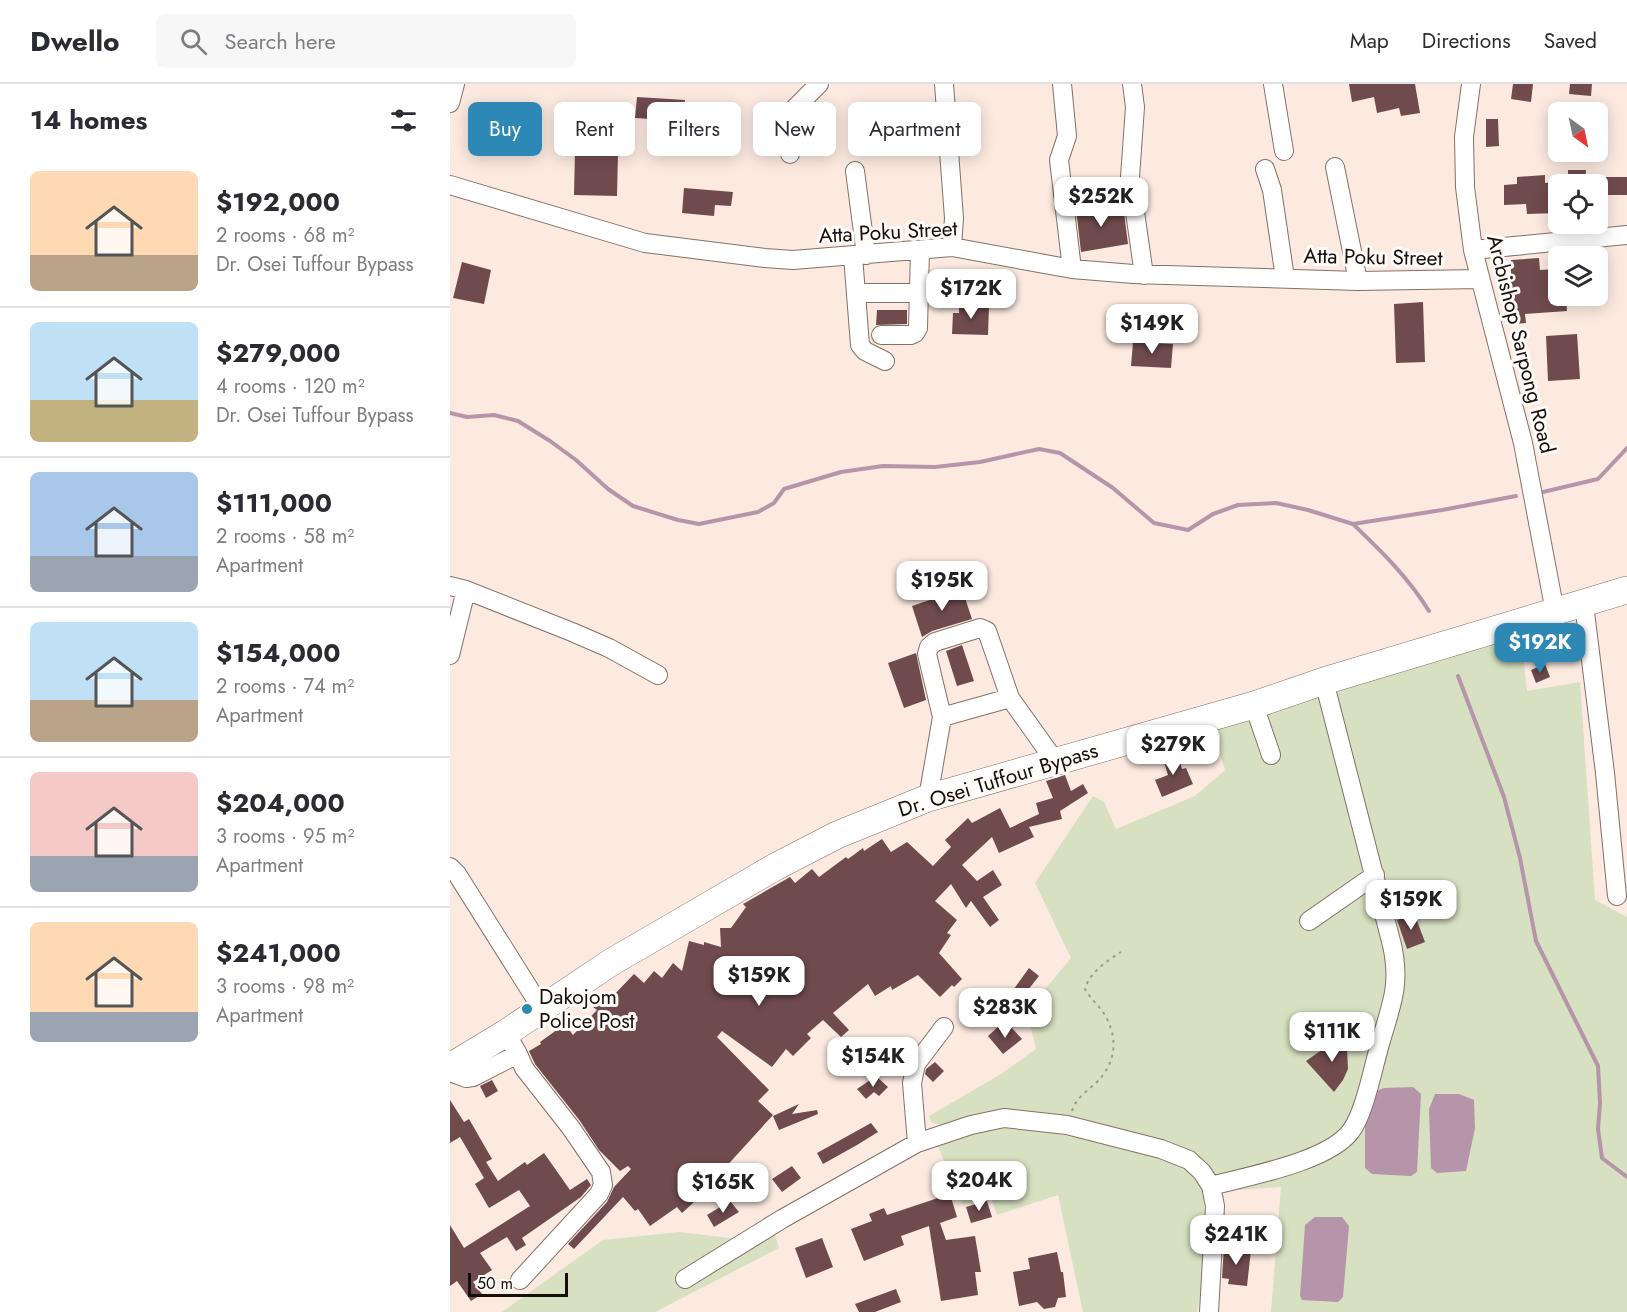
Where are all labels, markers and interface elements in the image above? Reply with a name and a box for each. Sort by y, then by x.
search box [156,14,576,68]
text: Dwello [30,21,120,62]
icon: search [177,25,210,58]
text: Search here [225,25,336,57]
text: Map [1350,26,1389,56]
text: Directions [1422,26,1511,56]
text: Saved [1544,26,1597,56]
text: 14 homes [30,101,147,139]
chip: Buy [468,102,542,156]
chip: Rent [554,102,635,156]
chip: Filters [647,102,741,156]
chip: New [753,102,836,156]
chip: Apartment [848,102,981,156]
north arrow [1548,102,1608,162]
map controls [1548,102,1608,306]
icon: filters [387,104,420,137]
button: locate [1548,174,1608,234]
pin: $252K [1059,177,1143,228]
text: $252K [1068,182,1134,211]
text: $192,000 [216,183,340,221]
icon: home [78,195,150,267]
street label: Atta Poku Street [818,213,958,251]
text: 2 rooms · 68 m² [216,221,354,250]
street label: Arcbishop Sarpong Road [1479,232,1563,456]
street label: Atta Poku Street [1303,241,1443,273]
button: layers [1548,246,1608,306]
text: Dr. Osei Tuffour Bypass [216,250,414,279]
pin: $172K [929,269,1013,320]
text: $172K [940,274,1002,303]
pin: $149K [1110,304,1194,355]
text: $149K [1120,309,1184,338]
text: $279,000 [216,334,341,372]
icon: home [78,346,150,418]
text: 4 rooms · 120 m² [216,372,365,401]
text: Dr. Osei Tuffour Bypass [216,401,414,430]
text: $111,000 [216,484,332,522]
icon: home [78,496,150,568]
text: 2 rooms · 58 m² [216,522,354,551]
text: Apartment [216,551,303,580]
pin: $195K [900,561,984,612]
text: $195K [911,566,973,595]
pin: $192K [1498,623,1582,674]
text: $192K [1508,628,1572,657]
text: $154,000 [216,634,340,672]
icon: home [78,646,150,718]
text: 2 rooms · 74 m² [216,672,354,701]
text: Apartment [216,701,303,730]
pin: $279K [1131,725,1215,776]
text: $279K [1141,730,1205,759]
street label: Dr. Osei Tuffour Bypass [894,735,1102,825]
text: $204,000 [216,784,345,822]
icon: home [78,796,150,868]
text: 3 rooms · 95 m² [216,822,354,851]
text: Apartment [216,851,303,880]
pin: $159K [1369,880,1453,931]
text: $159K [1380,885,1442,914]
text: $241,000 [216,934,341,972]
icon: home [78,946,150,1018]
pin: $159K [717,956,801,1007]
text: $159K [728,961,790,990]
text: 3 rooms · 98 m² [216,972,354,1001]
place label: Dakojom Police Post [539,982,635,1036]
pin: $283K [963,988,1047,1039]
text: $283K [973,993,1037,1022]
text: Apartment [216,1001,303,1030]
marker: Dakojom Police Post [520,1002,534,1016]
pin: $111K [1290,1012,1374,1063]
text: $111K [1304,1017,1360,1046]
pin: $154K [831,1037,915,1088]
text: $154K [841,1042,905,1071]
pin: $204K [937,1161,1021,1212]
pin: $165K [681,1163,765,1214]
text: $204K [946,1166,1012,1195]
text: $165K [692,1168,754,1197]
pin: $241K [1194,1215,1278,1266]
text: $241K [1204,1220,1268,1249]
scale bar [468,1270,568,1298]
text: 50 m [477,1272,513,1295]

